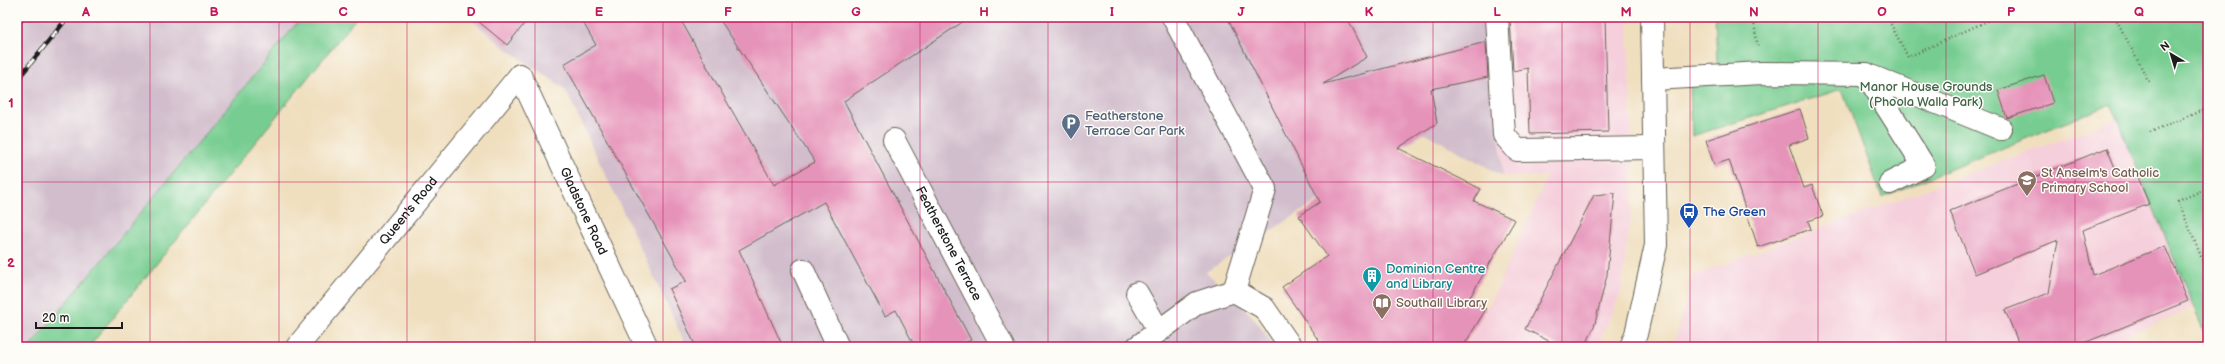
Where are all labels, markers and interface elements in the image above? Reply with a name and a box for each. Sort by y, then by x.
text: A [81,4,90,20]
text: B [209,4,219,20]
text: C [338,4,348,20]
text: D [466,4,476,20]
text: E [595,4,604,20]
text: F [724,4,732,20]
text: G [851,4,861,20]
text: H [979,4,989,20]
text: I [1110,4,1114,20]
text: J [1237,4,1245,20]
text: K [1365,4,1374,20]
text: L [1493,4,1501,20]
text: M [1620,4,1632,20]
text: N [1749,4,1759,20]
text: O [1877,4,1887,20]
text: P [2007,4,2016,20]
text: Q [2134,4,2144,20]
north arrow [2151,34,2191,74]
text: N [2158,39,2172,54]
park label: Manor House Grounds (Phoola Walla Park) [1859,79,1993,110]
text: 1 [8,95,14,111]
place label: Featherstone Terrace Car Park [1085,108,1185,139]
parking icon: Featherstone Terrace Car Park [1060,112,1082,140]
street label: Gladstone Road [556,165,611,258]
place label: St Anselm's Catholic Primary School [2041,165,2159,196]
school or university icon: St Anselm's Catholic Primary School [2016,169,2038,197]
street label: Queen's Road [376,174,441,248]
street label: Featherstone Terrace [912,184,985,304]
bus stop icon: The Green [1678,201,1700,229]
place label: The Green [1703,204,1766,220]
text: 2 [7,255,15,271]
place label: Dominion Centre and Library [1386,261,1486,292]
building icon: Dominion Centre and Library [1361,265,1383,293]
library icon: Southall Library [1371,292,1393,320]
place label: Southall Library [1396,295,1487,311]
scale bar [36,304,122,330]
text: 20 m [42,311,69,326]

